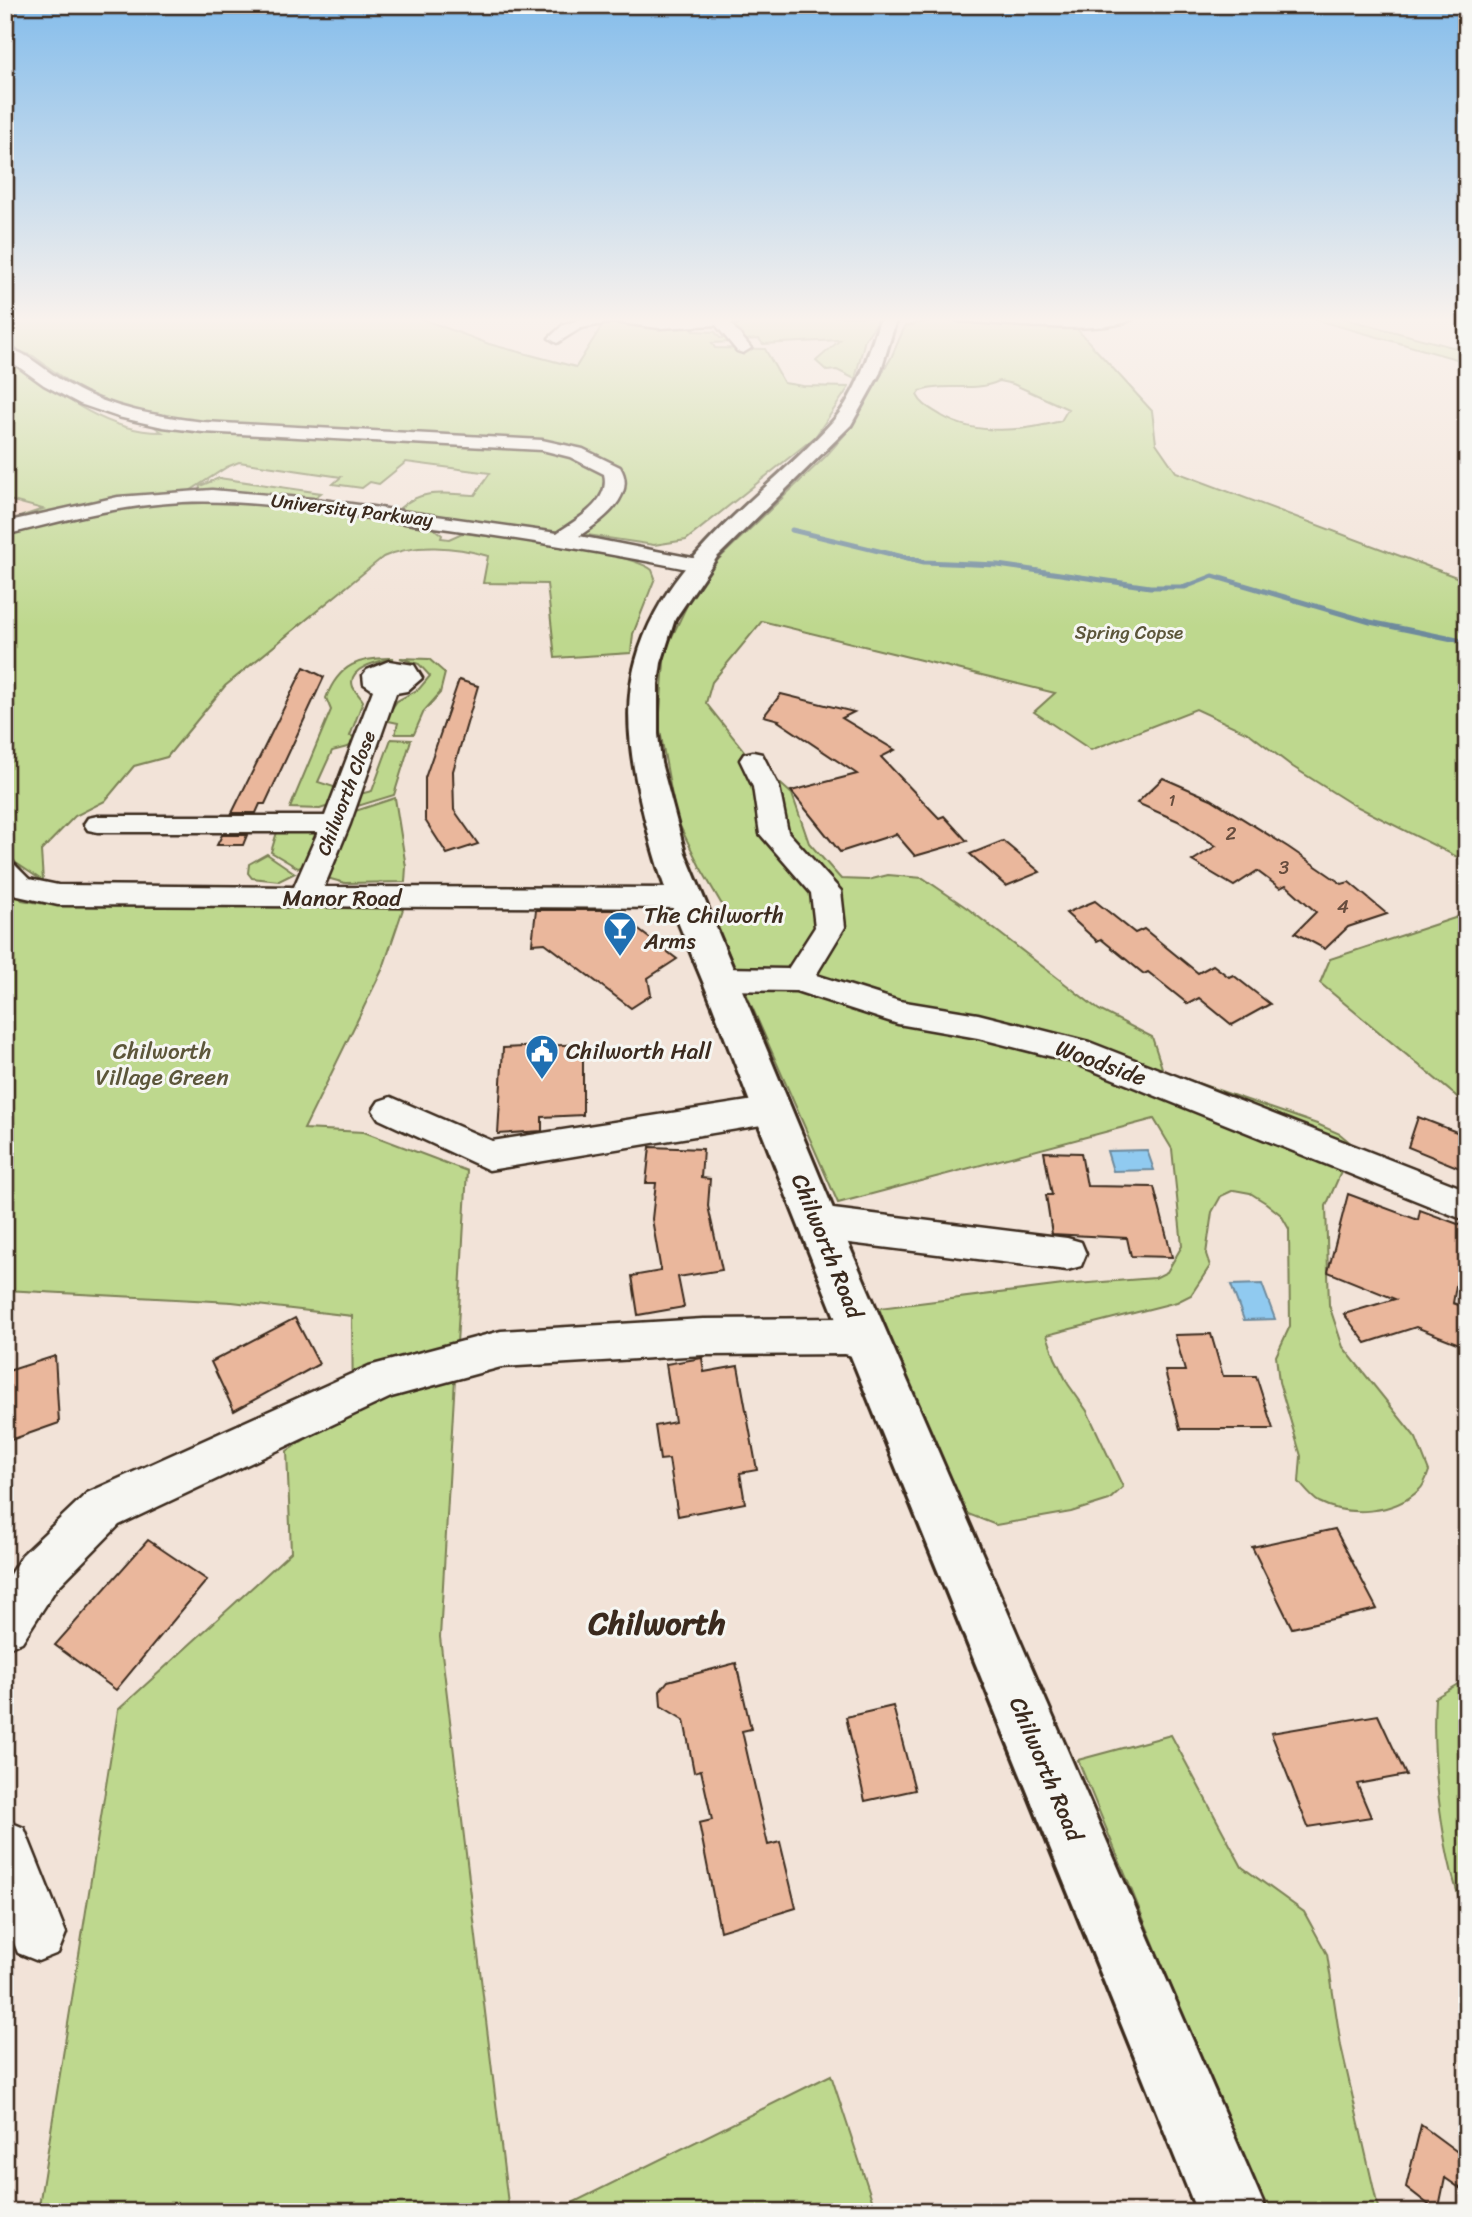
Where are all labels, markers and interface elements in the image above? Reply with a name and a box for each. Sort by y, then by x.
street label: University Parkway [269,484,435,536]
park label: Spring Copse [1075,616,1183,649]
street label: Chilworth Close [307,725,385,860]
house number: 1 [1169,786,1176,815]
house number: 2 [1226,817,1237,850]
house number: 3 [1279,851,1290,884]
street label: Manor Road [283,878,403,919]
house number: 4 [1337,890,1349,923]
place label: The Chilworth Arms [643,895,784,962]
bar icon: The Chilworth Arms [601,909,639,958]
street label: Woodside [1050,1028,1152,1098]
park label: Chilworth Village Green [95,1031,229,1098]
place label: Chilworth Hall [566,1031,712,1072]
public building icon: Chilworth Hall [523,1032,561,1081]
street label: Chilworth Road [779,1167,875,1327]
district label: Chilworth [588,1595,726,1652]
street label: Chilworth Road [997,1690,1096,1849]

